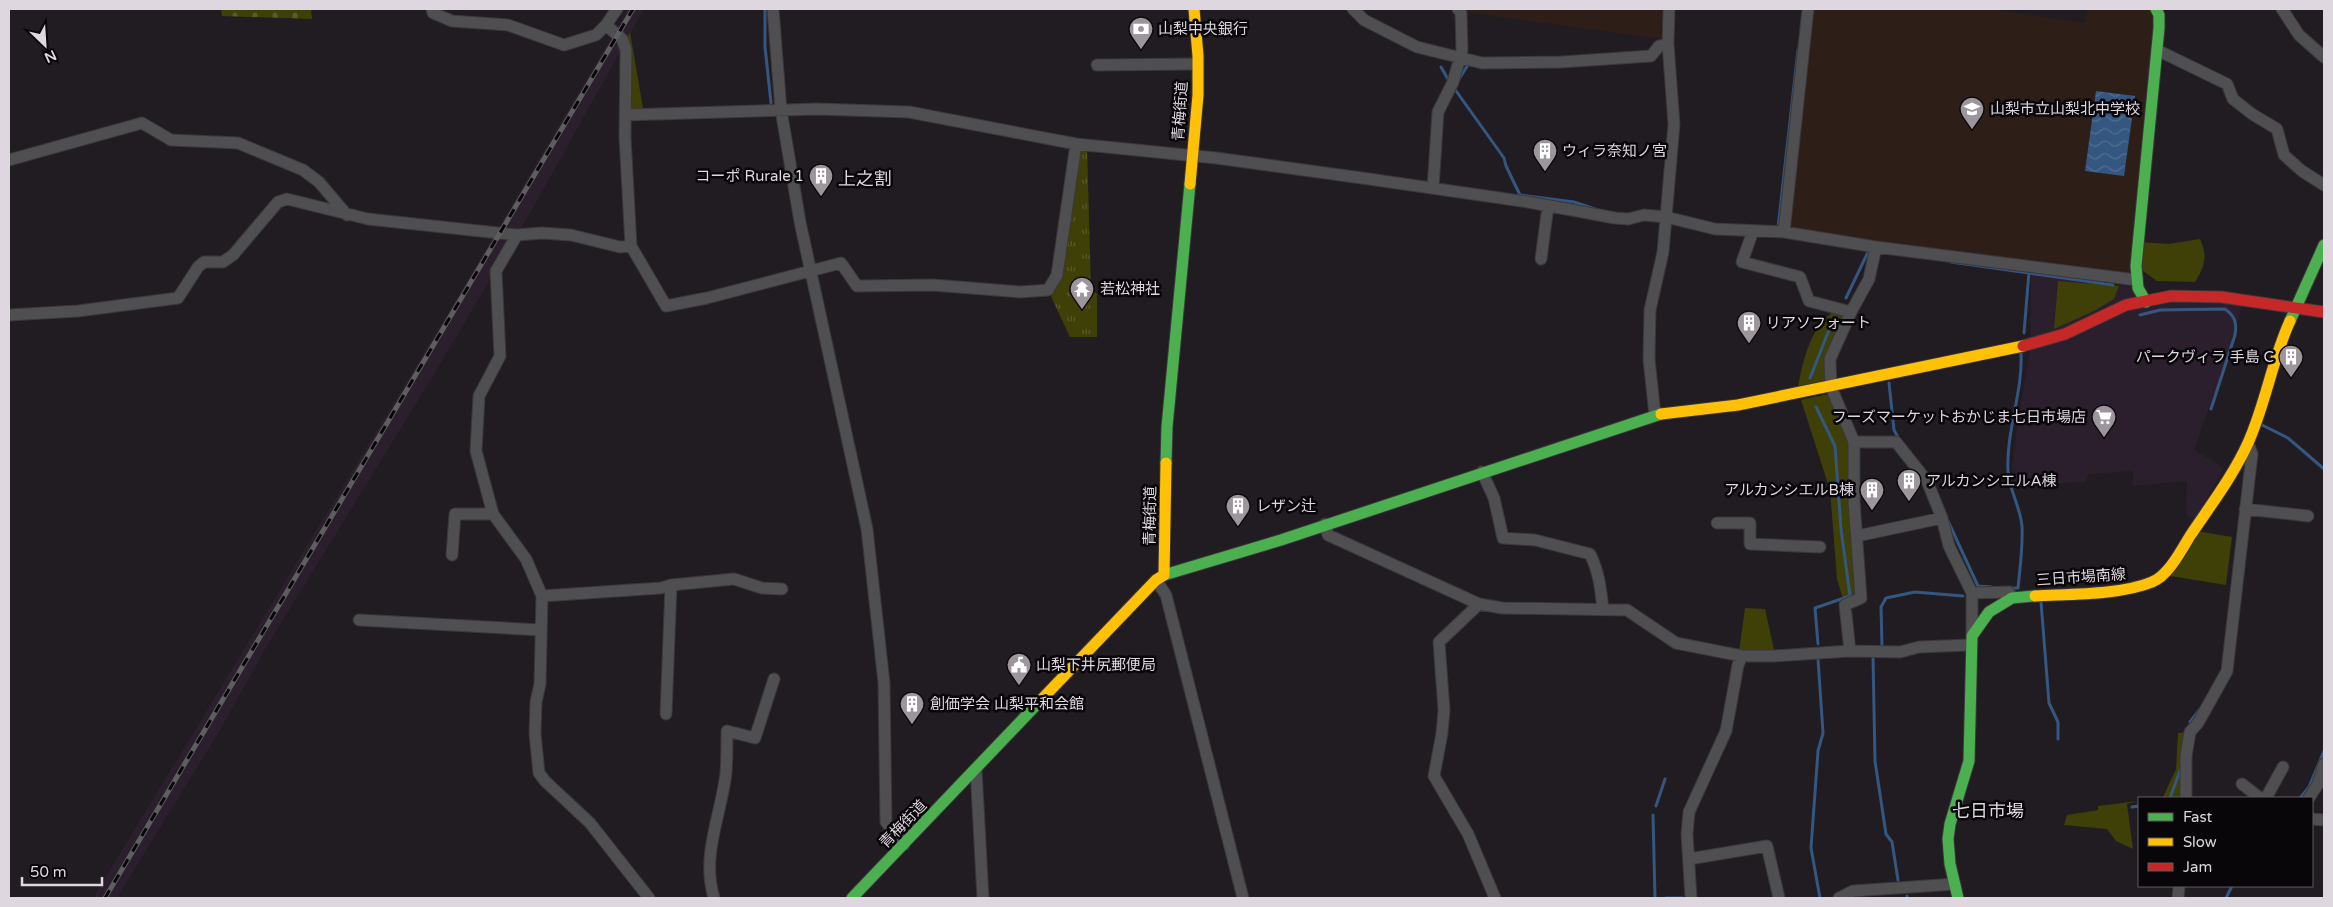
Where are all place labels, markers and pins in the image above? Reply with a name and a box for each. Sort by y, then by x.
bank icon: 山梨中央銀行 [1128,16,1154,50]
place label: 山梨中央銀行 [1158,20,1248,38]
school or university icon: 山梨市立山梨北中学校 [1959,96,1985,130]
place label: 山梨市立山梨北中学校 [1990,100,2140,118]
building icon: ウィラ奈知ノ宮 [1532,138,1558,172]
place label: ウィラ奈知ノ宮 [1562,142,1667,160]
building icon: コーポ Rurale 1 [808,163,834,197]
place label: コーポ Rurale 1 [696,167,804,185]
temple icon: 若松神社 [1069,276,1095,310]
place label: 若松神社 [1100,280,1160,298]
building icon: リアソフォート [1736,310,1762,344]
place label: リアソフォート [1766,314,1871,332]
building icon: パークヴィラ 手島 C [2278,344,2304,378]
place label: パークヴィラ 手島 C [2136,348,2274,366]
supermarket icon: フーズマーケットおかじま七日市場店 [2091,404,2117,438]
place label: フーズマーケットおかじま七日市場店 [1832,408,2086,426]
building icon: アルカンシエルA棟 [1896,468,1922,502]
place label: アルカンシエルA棟 [1926,472,2057,490]
building icon: アルカンシエルB棟 [1859,477,1885,511]
place label: アルカンシエルB棟 [1724,481,1854,499]
building icon: レザン辻 [1225,493,1251,527]
place label: レザン辻 [1256,497,1316,515]
public building icon: 山梨下井尻郵便局 [1006,652,1032,686]
place label: 山梨下井尻郵便局 [1036,656,1156,674]
building icon: 創価学会 山梨平和会館 [899,691,925,725]
place label: 創価学会 山梨平和会館 [930,695,1084,713]

